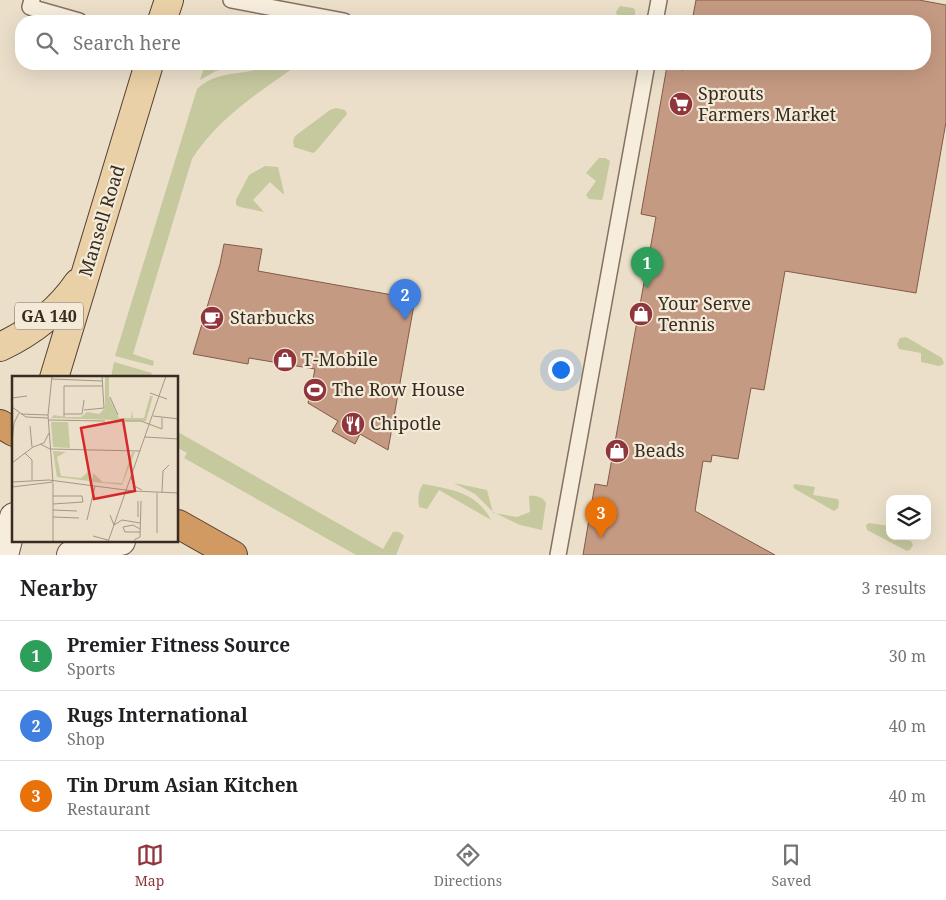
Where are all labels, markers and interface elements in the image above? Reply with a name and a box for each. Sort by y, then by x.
search box [15,15,931,70]
icon: search [33,29,61,57]
text: Search here [73,30,181,56]
place label: Sprouts Farmers Market [698,81,836,126]
supermarket icon: Sprouts Farmers Market [668,91,694,117]
street label: Mansell Road [73,162,129,279]
pin: 1 [631,247,663,288]
pin: 2 [389,279,421,320]
place label: Your Serve Tennis [657,291,751,336]
shop icon: Your Serve Tennis [628,301,654,327]
road number: GA 140 [15,302,83,330]
cafe icon: Starbucks [199,305,225,331]
place label: Starbucks [230,305,315,329]
shop icon: T-Mobile [272,347,298,373]
place label: T-Mobile [302,347,378,371]
your location [548,357,574,383]
inset map [12,376,179,542]
sports icon: The Row House [302,377,328,403]
place label: The Row House [332,377,465,401]
restaurant icon: Chipotle [340,411,366,437]
place label: Chipotle [370,411,441,435]
shop icon: Beads [604,438,630,464]
place label: Beads [634,438,685,462]
map controls [886,495,931,540]
button: layers [886,495,931,540]
pin: 3 [585,497,617,538]
text: Nearby [20,574,98,602]
text: 3 results [862,577,926,599]
text: Premier Fitness Source [67,632,290,658]
text: 1 [31,645,41,667]
text: 30 m [889,645,926,667]
text: Sports [67,658,115,680]
text: Rugs International [67,702,248,728]
text: 2 [31,715,41,737]
text: 40 m [889,715,926,737]
text: Shop [67,728,105,750]
text: Tin Drum Asian Kitchen [67,772,298,798]
text: 3 [31,785,41,807]
text: 40 m [889,785,926,807]
text: Restaurant [67,798,150,820]
tab: Map [135,841,164,890]
tab: Directions [434,841,502,890]
tab: Saved [772,841,811,890]

